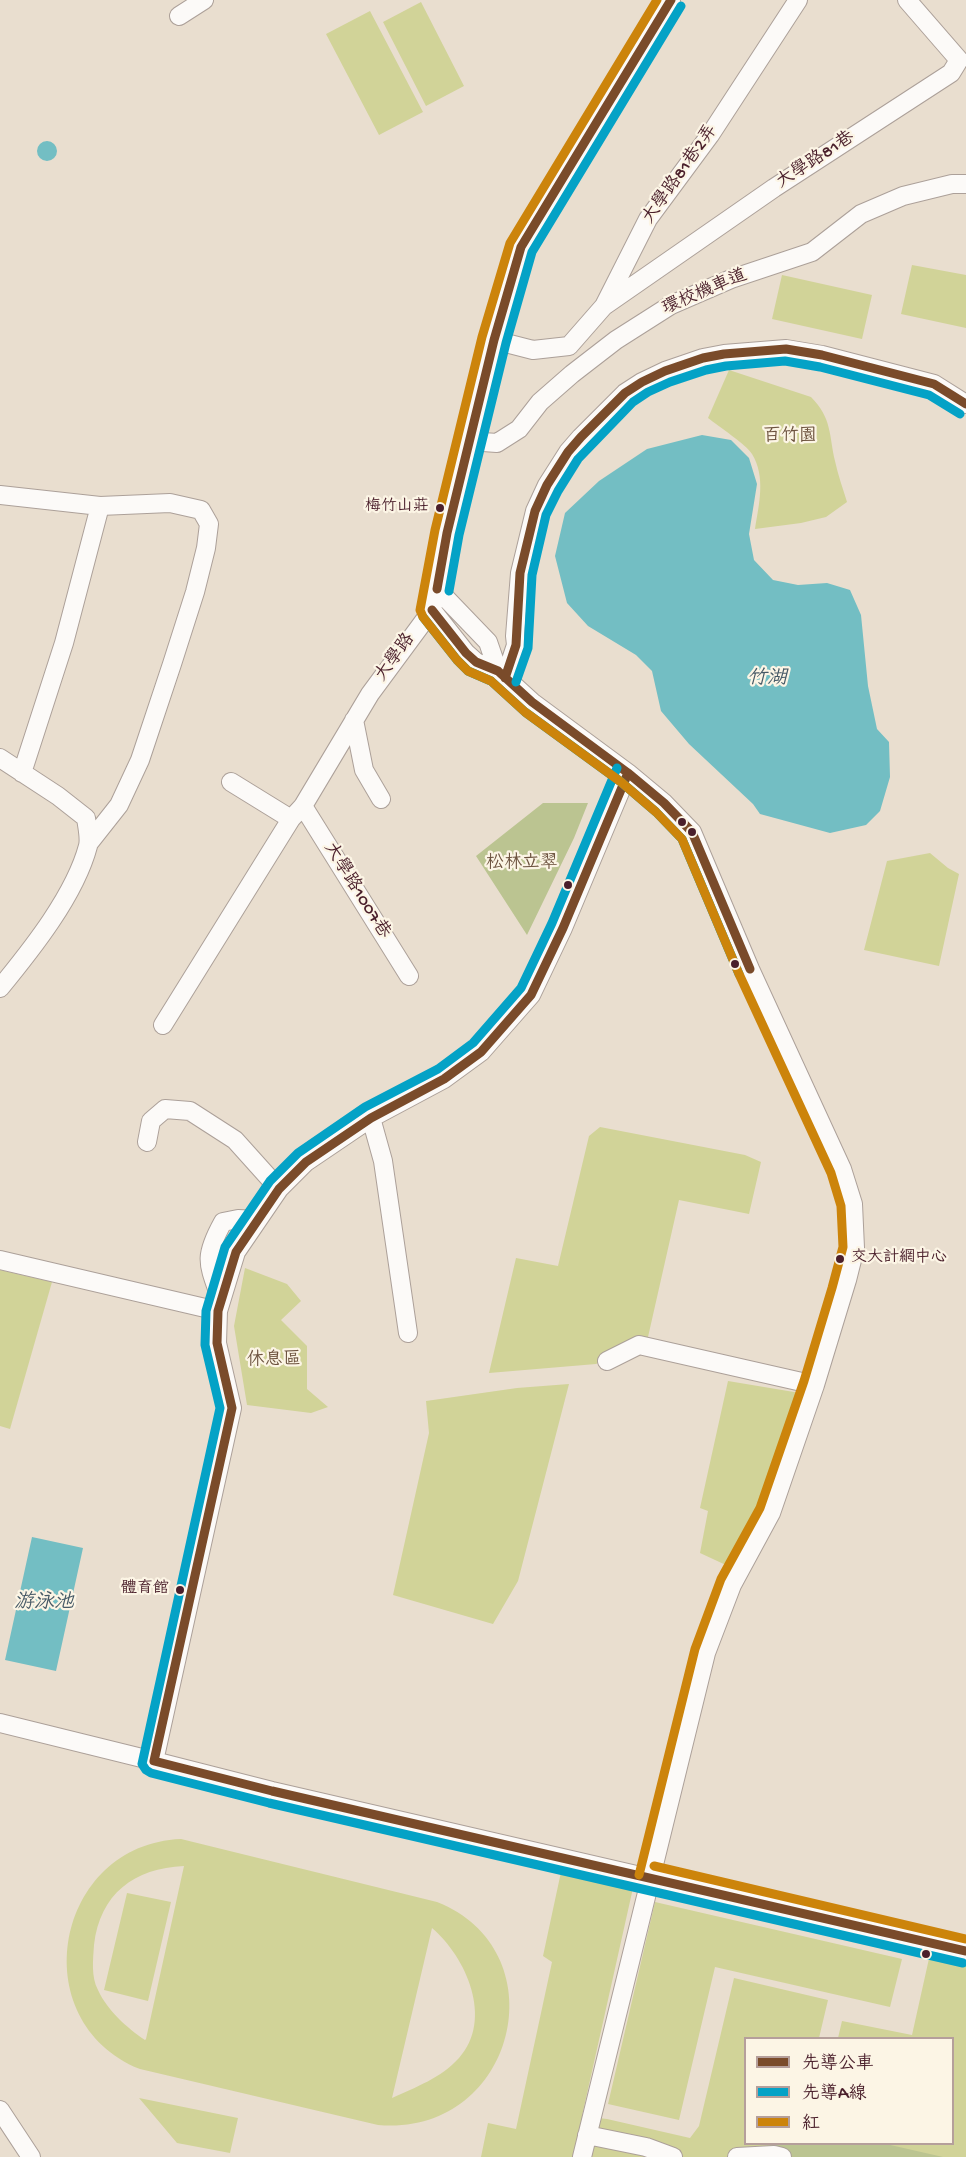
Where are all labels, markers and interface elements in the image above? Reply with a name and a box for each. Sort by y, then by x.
street label: 大學路81巷2弄 [639,121,723,229]
street label: 大學路81巷 [773,128,859,194]
street label: 環校機車道 [659,265,751,321]
park label: 百竹園 [763,426,817,448]
place label: 梅竹山莊 [365,498,429,518]
marker: 梅竹山莊 [434,502,446,514]
street label: 大學路 [371,630,421,686]
water label: 竹湖 [747,668,787,692]
unlabelled marker [676,816,688,828]
unlabelled marker [686,826,698,838]
street label: 大學路1007巷 [318,839,394,943]
park label: 松林立翠 [486,853,558,875]
unlabelled marker [562,879,574,891]
unlabelled marker [729,958,741,970]
place label: 交大計網中心 [851,1249,947,1269]
marker: 交大計網中心 [834,1253,846,1265]
park label: 休息區 [247,1350,301,1372]
place label: 體育館 [121,1580,169,1600]
marker: 體育館 [174,1584,186,1596]
water label: 游泳池 [14,1592,74,1616]
unlabelled marker [920,1948,932,1960]
legend [744,2037,954,2145]
text: 先導公車 [802,2054,874,2075]
text: 先導A線 [802,2084,867,2105]
text: 紅 [802,2114,820,2135]

